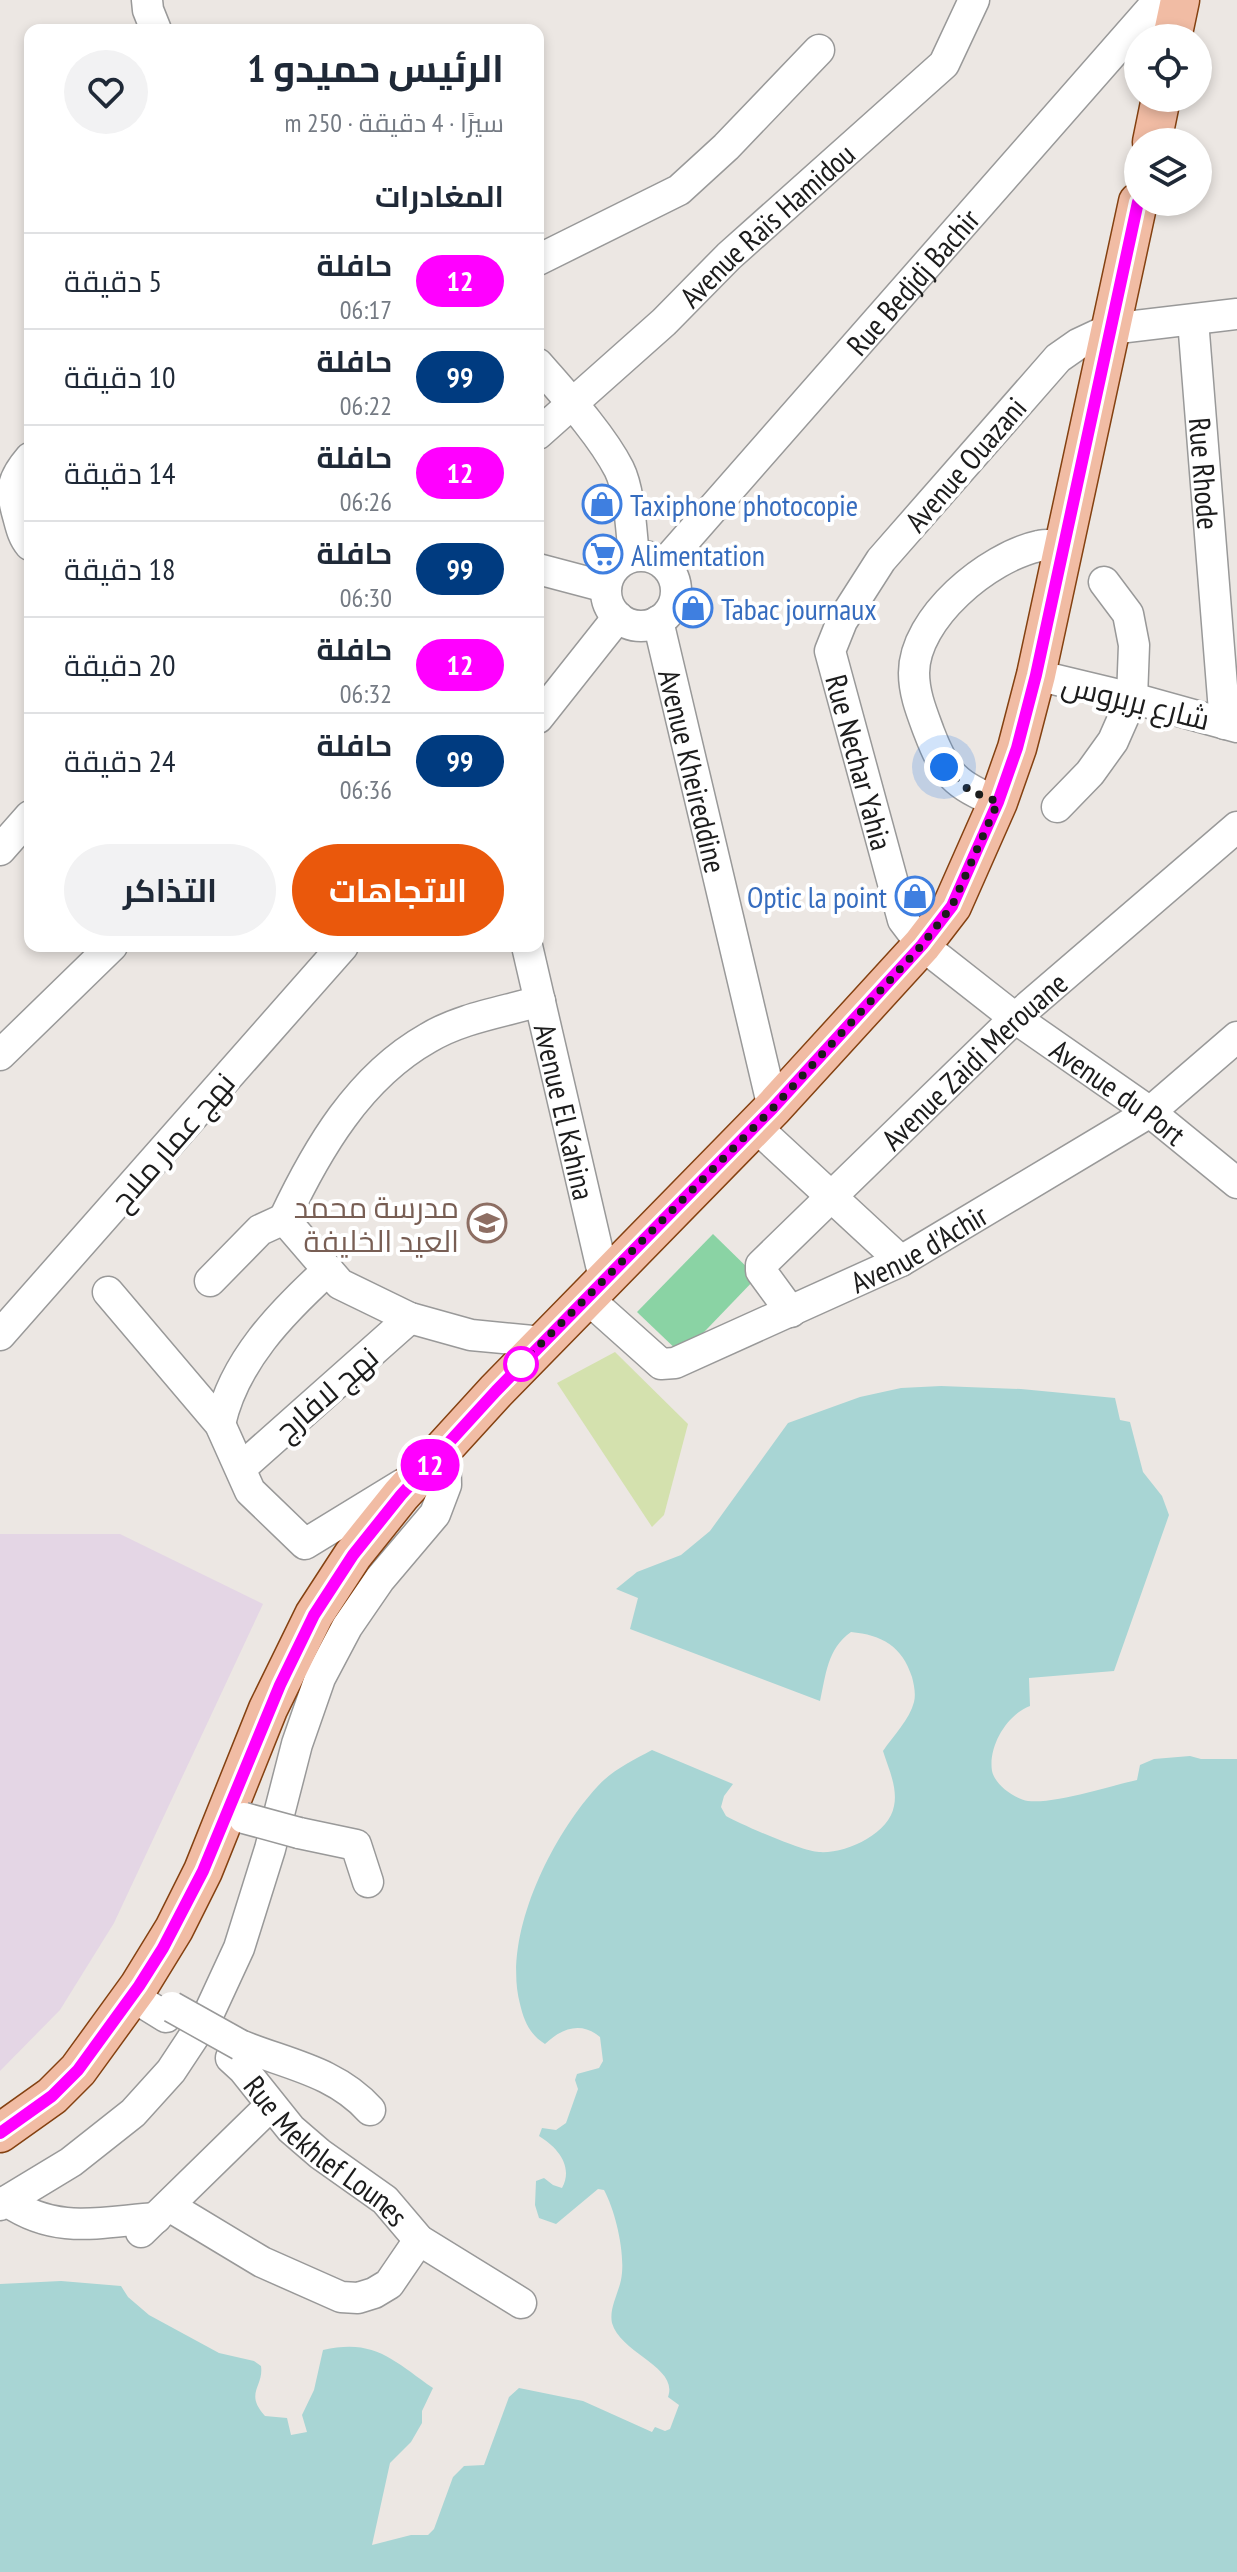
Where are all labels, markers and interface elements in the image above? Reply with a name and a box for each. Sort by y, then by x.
map controls [1124,24,1212,216]
button: locate [1124,24,1212,112]
text: الرئيس حميدو 1 [247,43,504,92]
button: heart [64,50,148,134]
text: سيرًا · 4 دقيقة · 250 m [285,106,504,139]
button: layers [1124,128,1212,216]
street label: Avenue Raïs Hamidou [670,134,862,315]
text: المغادرات [375,176,504,215]
street label: Rue Bedjdj Bachir [837,199,987,363]
text: حافلة [317,245,392,284]
text: 5 دقيقة [64,261,162,300]
text: 12 [447,262,473,299]
text: 06:17 [340,293,392,326]
text: حافلة [317,341,392,380]
text: 10 دقيقة [64,357,175,396]
text: 99 [447,358,473,395]
street label: Avenue Ouazani [896,388,1034,540]
text: 06:22 [340,389,392,422]
street label: Rue Rhode [1181,416,1229,531]
text: حافلة [317,437,392,476]
text: 14 دقيقة [64,453,175,492]
text: 12 [447,454,473,491]
shop icon: Taxiphone photocopie [581,483,623,525]
text: 06:26 [340,485,392,518]
place label: Taxiphone photocopie [630,485,858,524]
text: حافلة [317,533,392,572]
supermarket icon: Alimentation [582,533,624,575]
place label: Alimentation [631,535,765,574]
text: 18 دقيقة [64,549,175,588]
text: 99 [447,550,473,587]
text: 06:30 [340,581,392,614]
shop icon: Tabac journaux [672,587,714,629]
place label: Tabac journaux [721,589,877,628]
text: حافلة [317,629,392,668]
text: 20 دقيقة [64,645,175,684]
text: 12 [447,646,473,683]
street label: شارع بربروس [1057,664,1214,740]
street label: Avenue Kheireddine [651,665,736,877]
street label: Rue Nechar Yahia [818,670,903,854]
text: 06:32 [340,677,392,710]
text: حافلة [317,725,392,764]
text: 24 دقيقة [64,741,175,780]
text: 99 [447,742,473,779]
your location [924,747,964,787]
text: 06:36 [340,773,392,806]
button: التذاكر [64,844,276,936]
button: الاتجاهات [292,844,504,936]
shop icon: Optic la point [894,875,936,917]
place label: Optic la point [747,877,888,916]
street label: Avenue Zaidi Merouane [872,963,1075,1158]
street label: Avenue El Kahina [526,1020,605,1203]
street label: Avenue du Port [1043,1029,1195,1153]
street label: نهج عمار ملاح [101,1064,244,1220]
place label: مدرسة محمد العيد الخليفة [294,1187,459,1260]
street label: Avenue d'Achir [844,1194,995,1301]
school or university icon: مدرسة محمد العيد الخليفة [466,1202,508,1244]
street label: نهج لافارج [266,1337,387,1450]
unlabelled marker [504,1347,538,1381]
line badge: 12 [394,1439,466,1491]
text: 12 [417,1446,443,1483]
street label: Rue Mekhlef Lounes [236,2067,418,2234]

